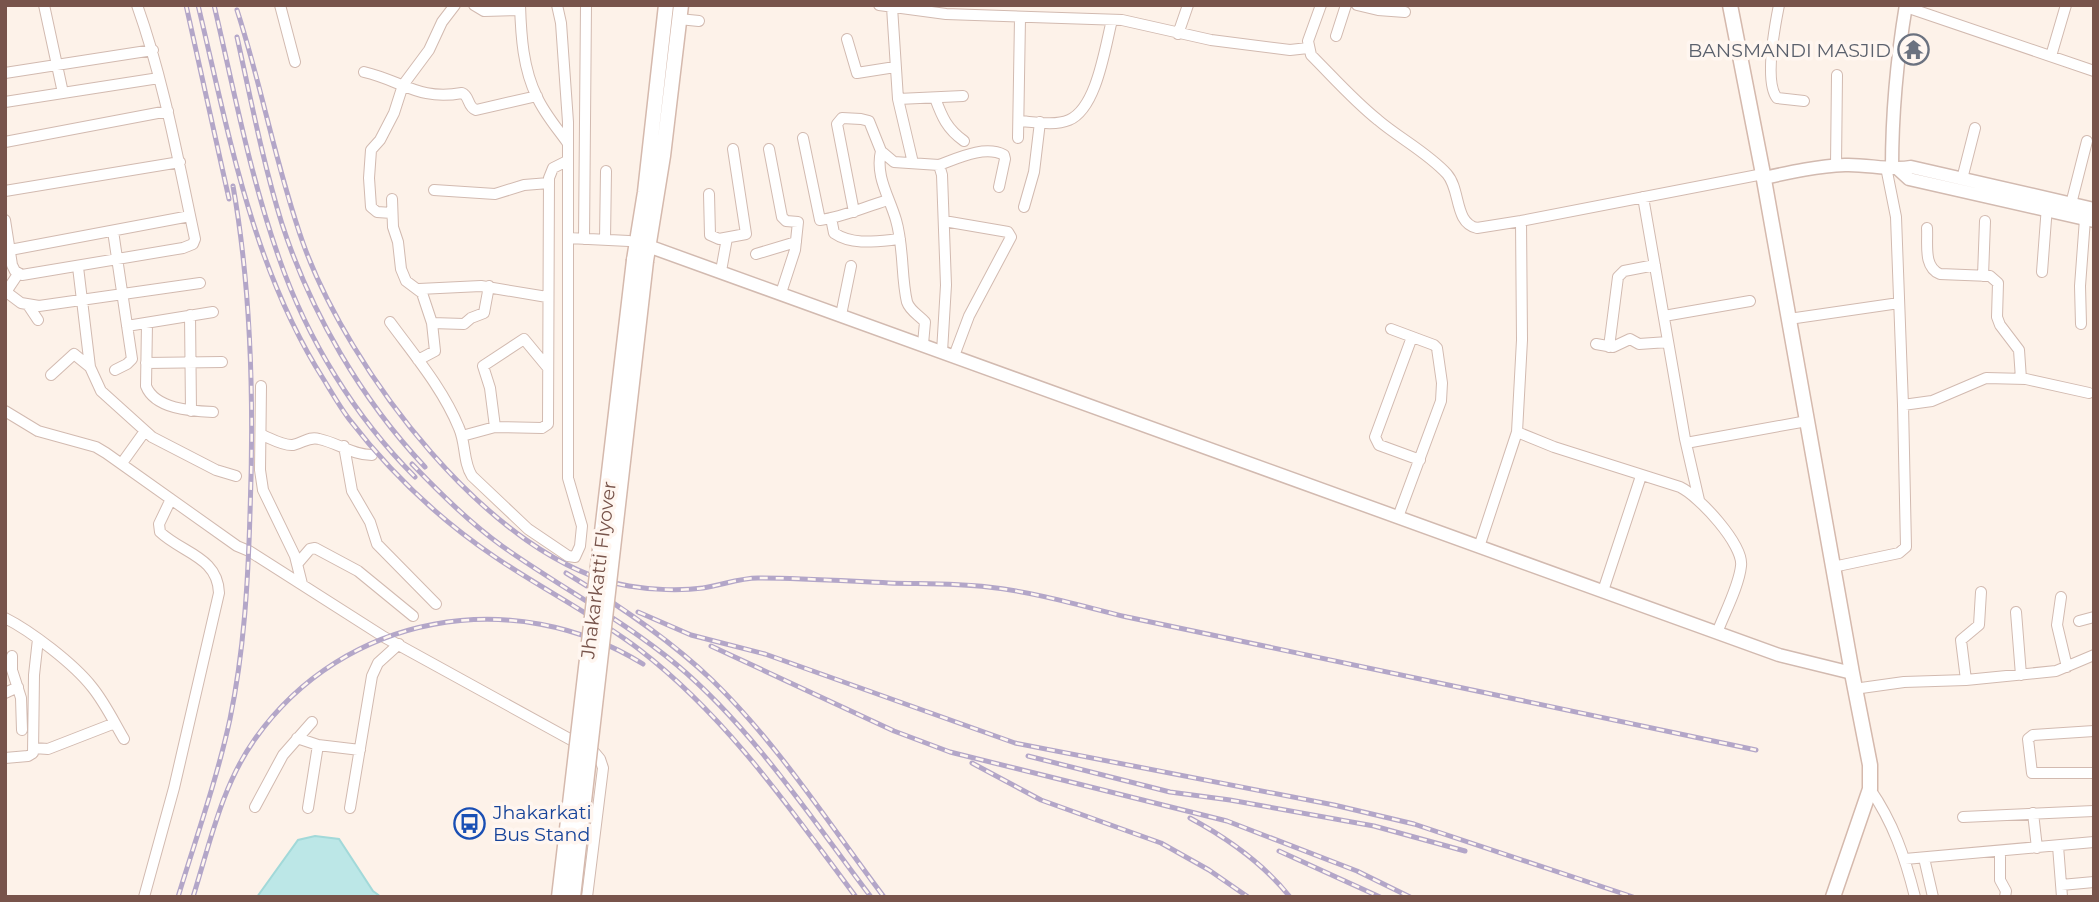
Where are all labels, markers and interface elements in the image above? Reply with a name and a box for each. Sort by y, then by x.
temple icon: BANSMANDI MASJID [1897,33,1931,67]
place label: BANSMANDI MASJID [1688,39,1891,62]
street label: Jhakarkatti Flyover [576,480,621,661]
place label: Jhakarkati Bus Stand [492,801,592,846]
bus stop icon: Jhakarkati Bus Stand [453,806,487,840]

